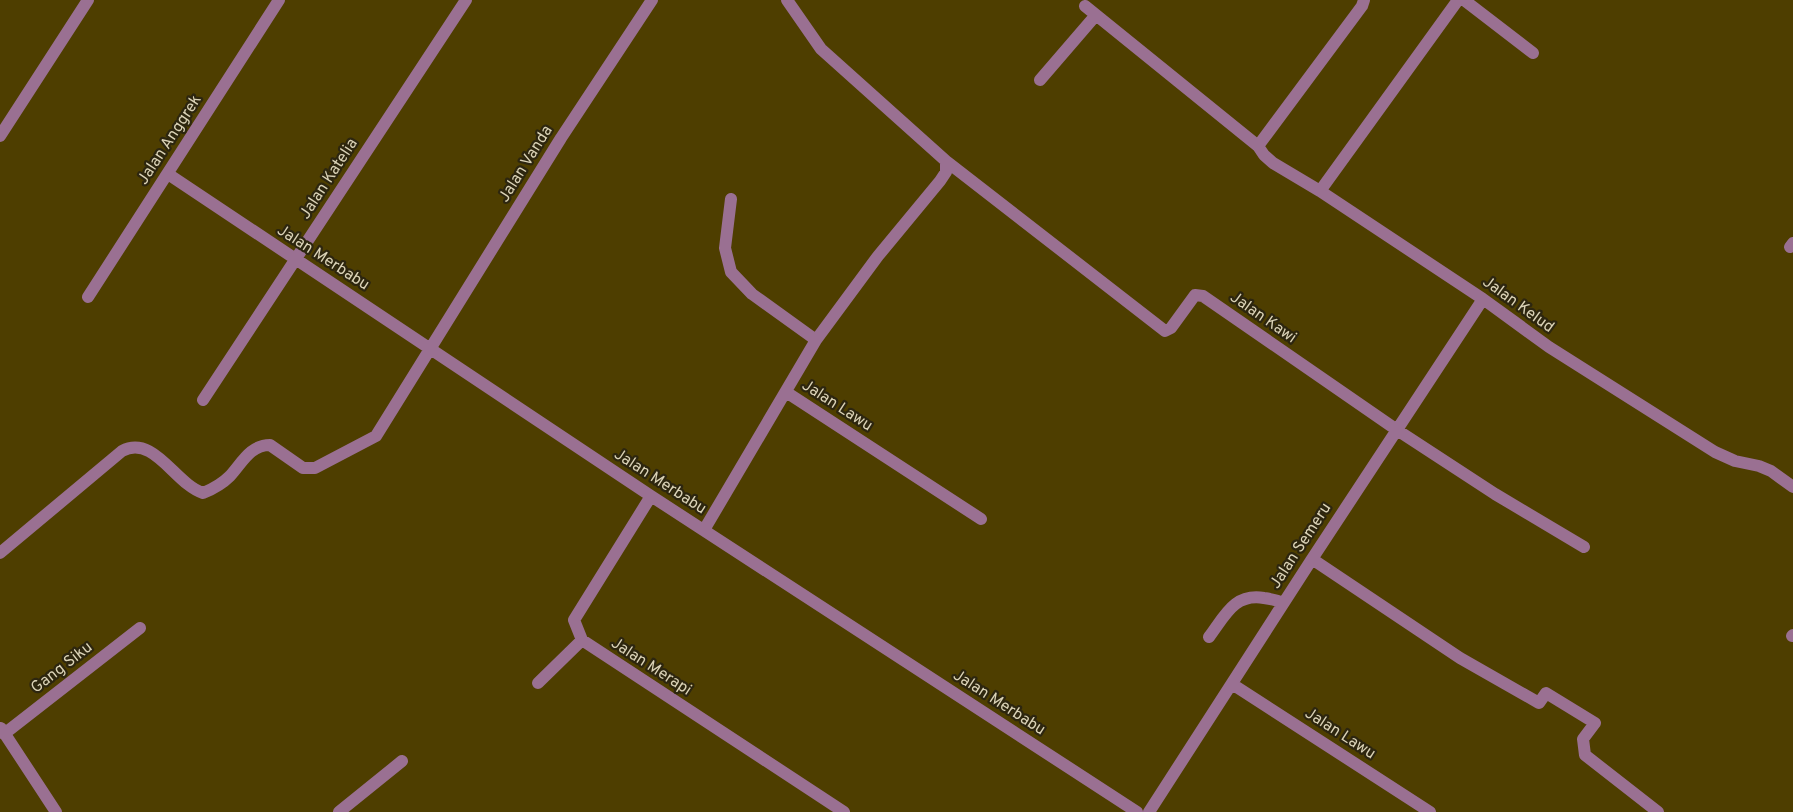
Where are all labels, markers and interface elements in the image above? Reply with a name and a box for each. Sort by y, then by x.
street label: Jalan Anggrek [134,91,206,189]
street label: Jalan Vanda [495,122,557,206]
street label: Jalan Katelia [295,135,363,223]
street label: Jalan Merbabu [273,221,373,295]
street label: Jalan Kelud [1478,272,1558,338]
street label: Jalan Kawi [1226,288,1300,348]
street label: Jalan Lawu [798,376,876,436]
street label: Jalan Merbabu [610,445,710,519]
street label: Jalan Semeru [1266,499,1336,593]
street label: Jalan Merapi [607,634,695,700]
street label: Gang Siku [27,638,97,698]
street label: Jalan Merbabu [949,666,1049,740]
street label: Jalan Lawu [1301,704,1379,764]

